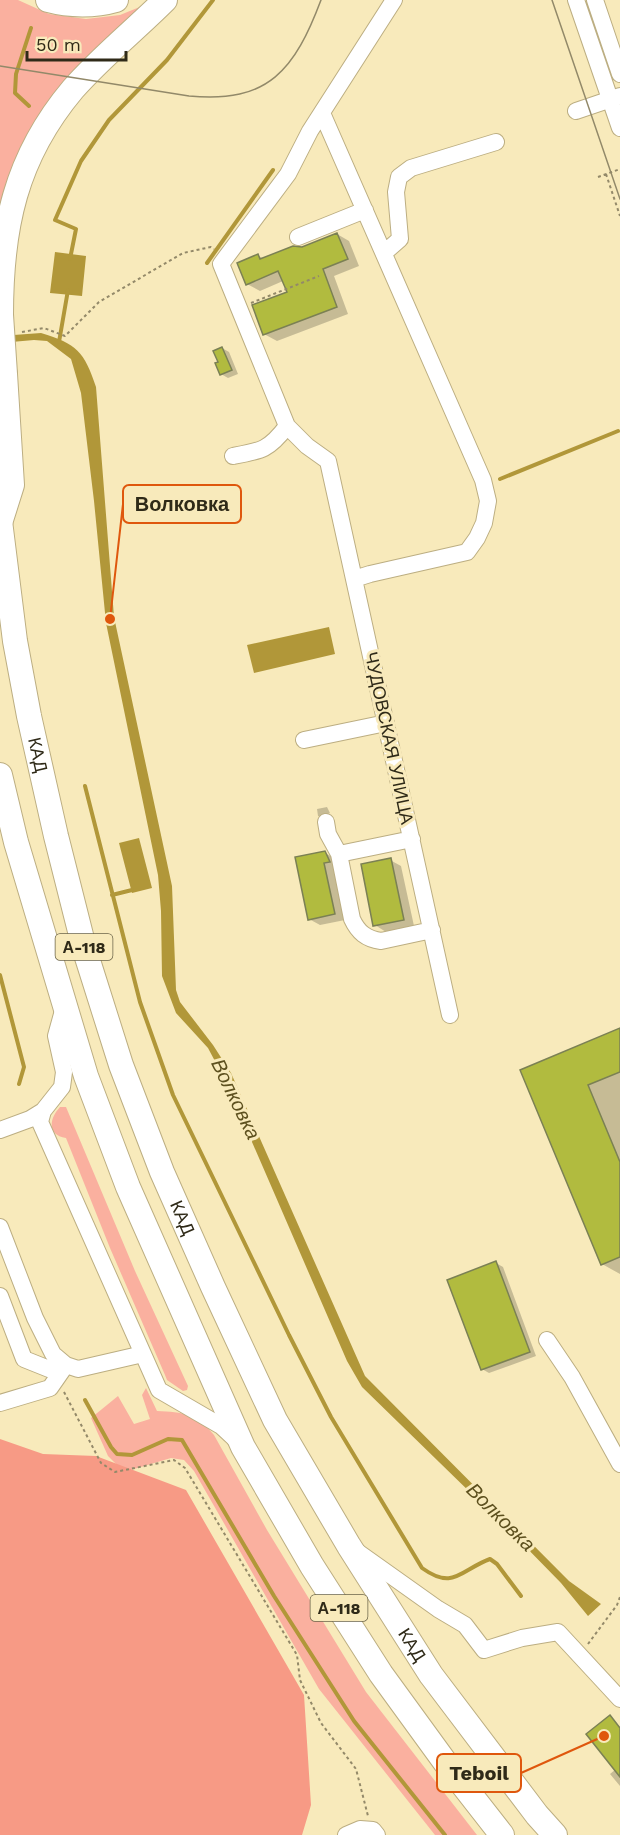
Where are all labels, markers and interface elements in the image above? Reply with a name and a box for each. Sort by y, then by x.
scale bar [27,24,126,62]
text: 50 m [36,34,81,55]
callout: Волковка [123,485,241,523]
text: Волковка [135,492,230,516]
street label: ЧУДОВСКАЯ УЛИЦА [361,650,418,826]
street label: КАД [24,735,52,774]
road number: А-118 [56,934,112,960]
water label: Волковка [206,1055,266,1143]
street label: КАД [166,1197,199,1238]
water label: Волковка [462,1478,540,1556]
road number: А-118 [310,1595,368,1621]
street label: КАД [394,1624,431,1665]
callout: Teboil [437,1754,521,1792]
text: Teboil [449,1761,509,1785]

